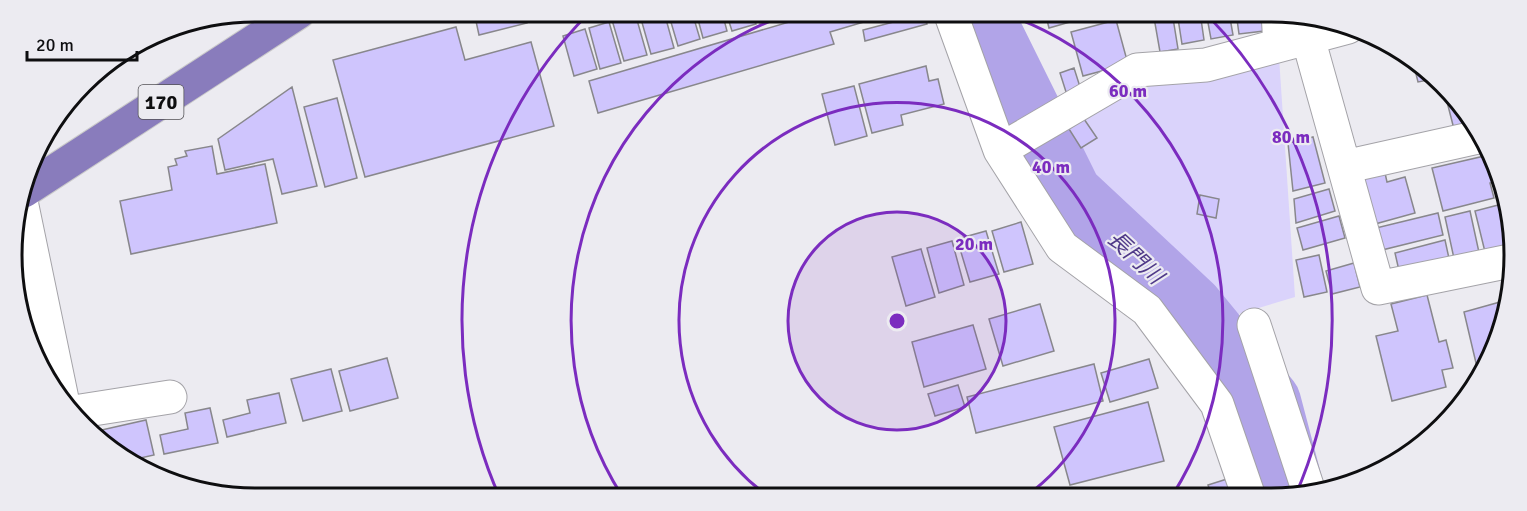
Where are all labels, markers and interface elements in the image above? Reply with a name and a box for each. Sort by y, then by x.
scale bar [27,24,136,62]
text: 20 m [36,34,74,56]
text: 60 m [1109,80,1147,102]
road number: 170 [138,85,184,119]
text: 80 m [1272,126,1310,148]
text: 40 m [1032,156,1070,178]
water label: 長門川 [1102,225,1170,291]
text: 20 m [955,233,993,255]
centre of rings [887,311,907,331]

